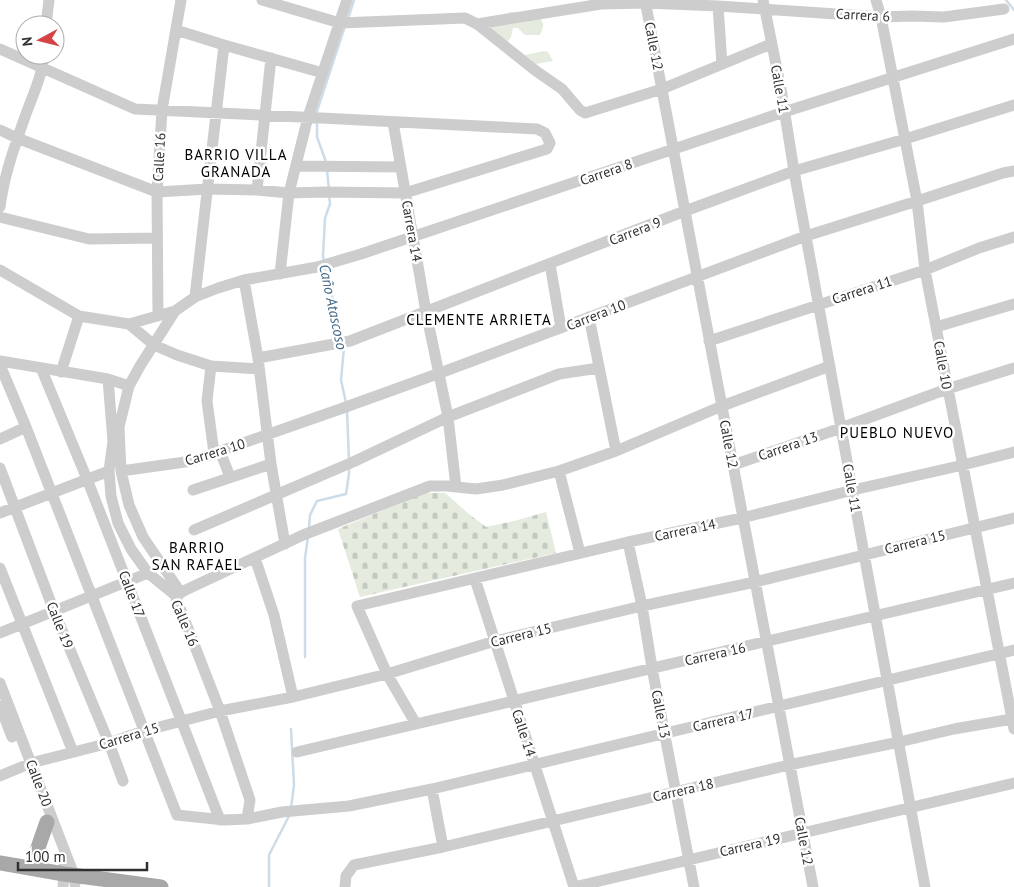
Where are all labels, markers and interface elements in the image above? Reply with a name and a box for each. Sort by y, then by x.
street label: Carrera 6 [835,5,891,25]
north arrow [15,15,65,65]
street label: Calle 12 [640,20,668,72]
text: N [18,36,37,47]
street label: Calle 11 [767,63,793,115]
street label: Calle 16 [149,132,169,182]
district label: BARRIO VILLA GRANADA [185,145,287,181]
street label: Carrera 8 [577,155,635,189]
street label: Carrera 14 [398,199,426,263]
street label: Carrera 9 [606,213,664,249]
water label: Caño Atascoso [315,262,352,351]
street label: Carrera 11 [830,272,894,308]
street label: Carrera 10 [564,295,629,335]
district label: CLEMENTE ARRIETA [406,310,552,329]
street label: Calle 10 [930,339,956,391]
street label: Calle 12 [715,418,743,470]
district label: PUEBLO NUEVO [840,423,954,442]
street label: Carrera 13 [756,427,820,465]
street label: Carrera 10 [183,434,248,470]
street label: Calle 11 [839,462,865,514]
street label: Carrera 14 [653,515,718,545]
street label: Carrera 15 [883,526,947,558]
district label: BARRIO SAN RAFAEL [152,538,242,574]
street label: Calle 17 [115,568,149,620]
street label: Calle 16 [167,597,203,649]
street label: Calle 19 [42,599,78,651]
street label: Carrera 15 [489,619,553,651]
street label: Carrera 16 [683,638,747,670]
street label: Calle 13 [647,688,675,740]
street label: Carrera 17 [691,704,755,736]
street label: Calle 14 [508,707,540,759]
street label: Carrera 15 [97,718,161,754]
street label: Calle 20 [22,757,56,809]
street label: Carrera 18 [651,774,715,806]
street label: Calle 12 [790,815,818,867]
street label: Carrera 19 [718,829,782,861]
scale bar [18,840,146,872]
text: 100 m [25,847,66,866]

